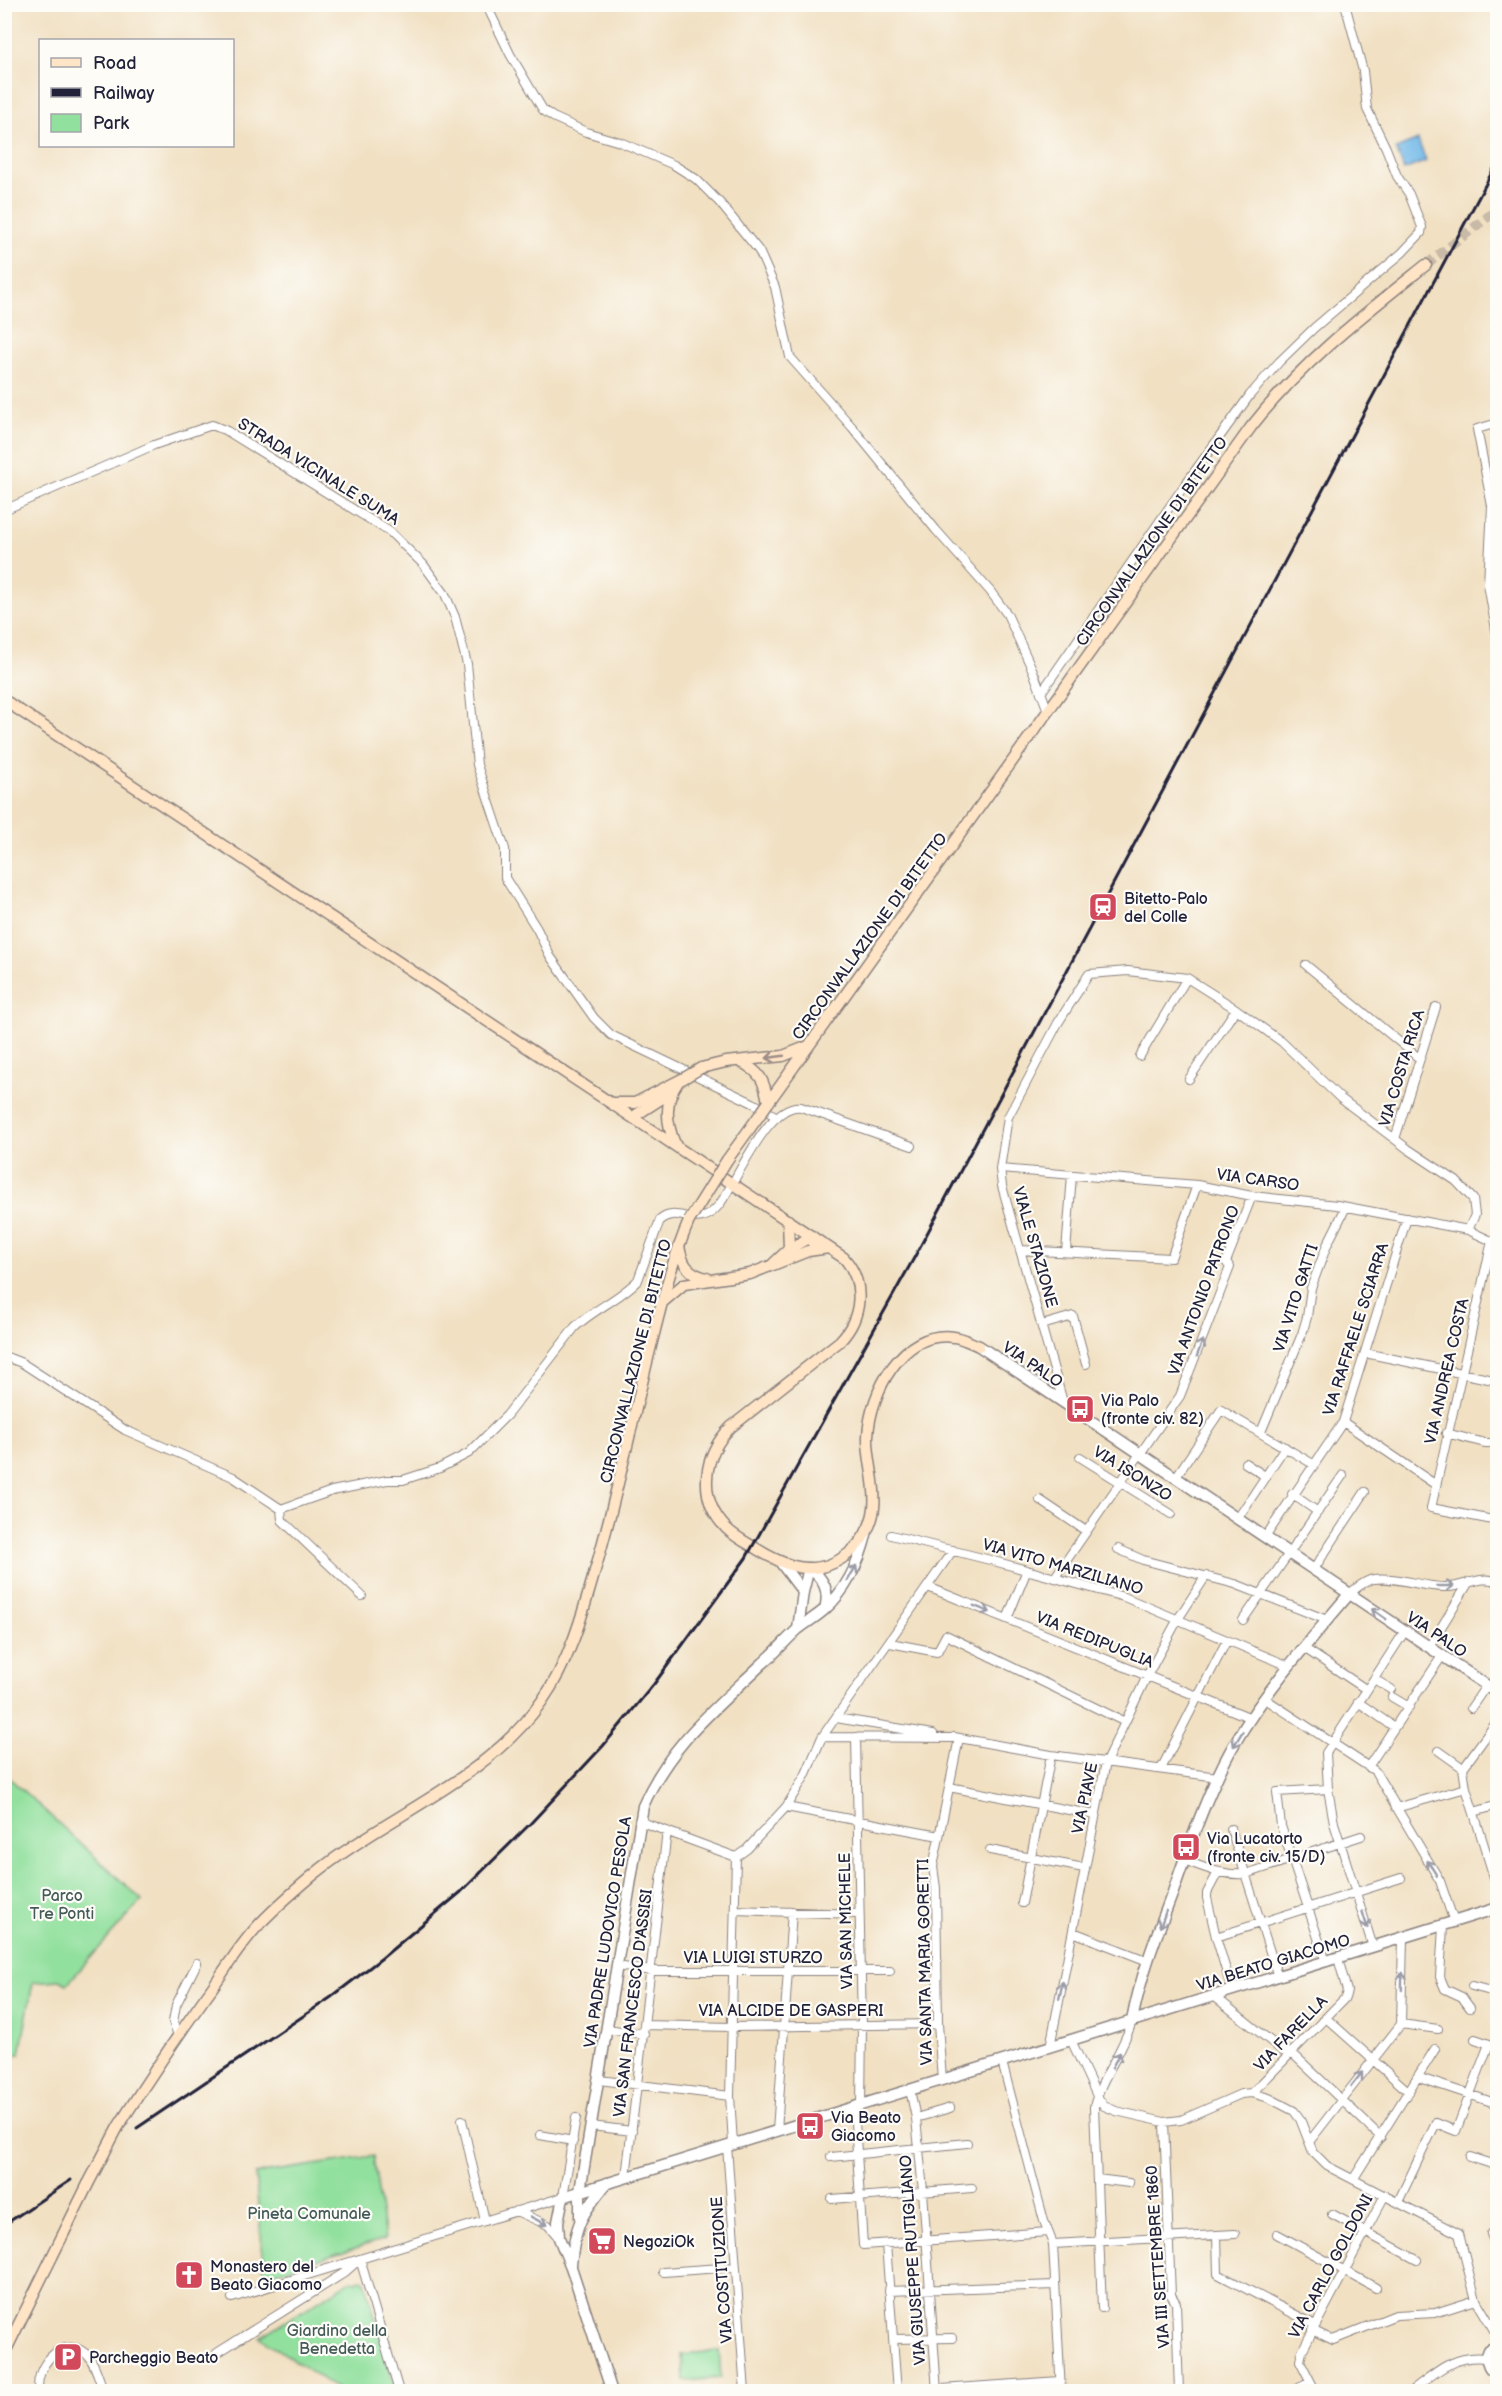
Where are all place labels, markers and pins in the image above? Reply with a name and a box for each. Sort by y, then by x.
place label: Bitetto-Palo del Colle [1124,890,1208,927]
station icon: Bitetto-Palo del Colle [1087,891,1119,923]
place label: Via Palo (fronte civ. 82) [1101,1392,1204,1429]
bus stop icon: Via Palo (fronte civ. 82) [1064,1393,1096,1425]
place label: Via Lucatorto (fronte civ. 15/D) [1207,1830,1325,1867]
bus stop icon: Via Lucatorto (fronte civ. 15/D) [1170,1831,1202,1863]
place label: Via Beato Giacomo [831,2109,901,2146]
bus stop icon: Via Beato Giacomo [794,2110,826,2142]
supermarket icon: NegoziOk [586,2225,618,2257]
place label: NegoziOk [623,2233,694,2252]
place label: Monastero del Beato Giacomo [210,2258,322,2295]
church icon: Monastero del Beato Giacomo [173,2259,205,2291]
parking icon: Parcheggio Beato [52,2341,84,2373]
place label: Parcheggio Beato [89,2349,218,2368]

